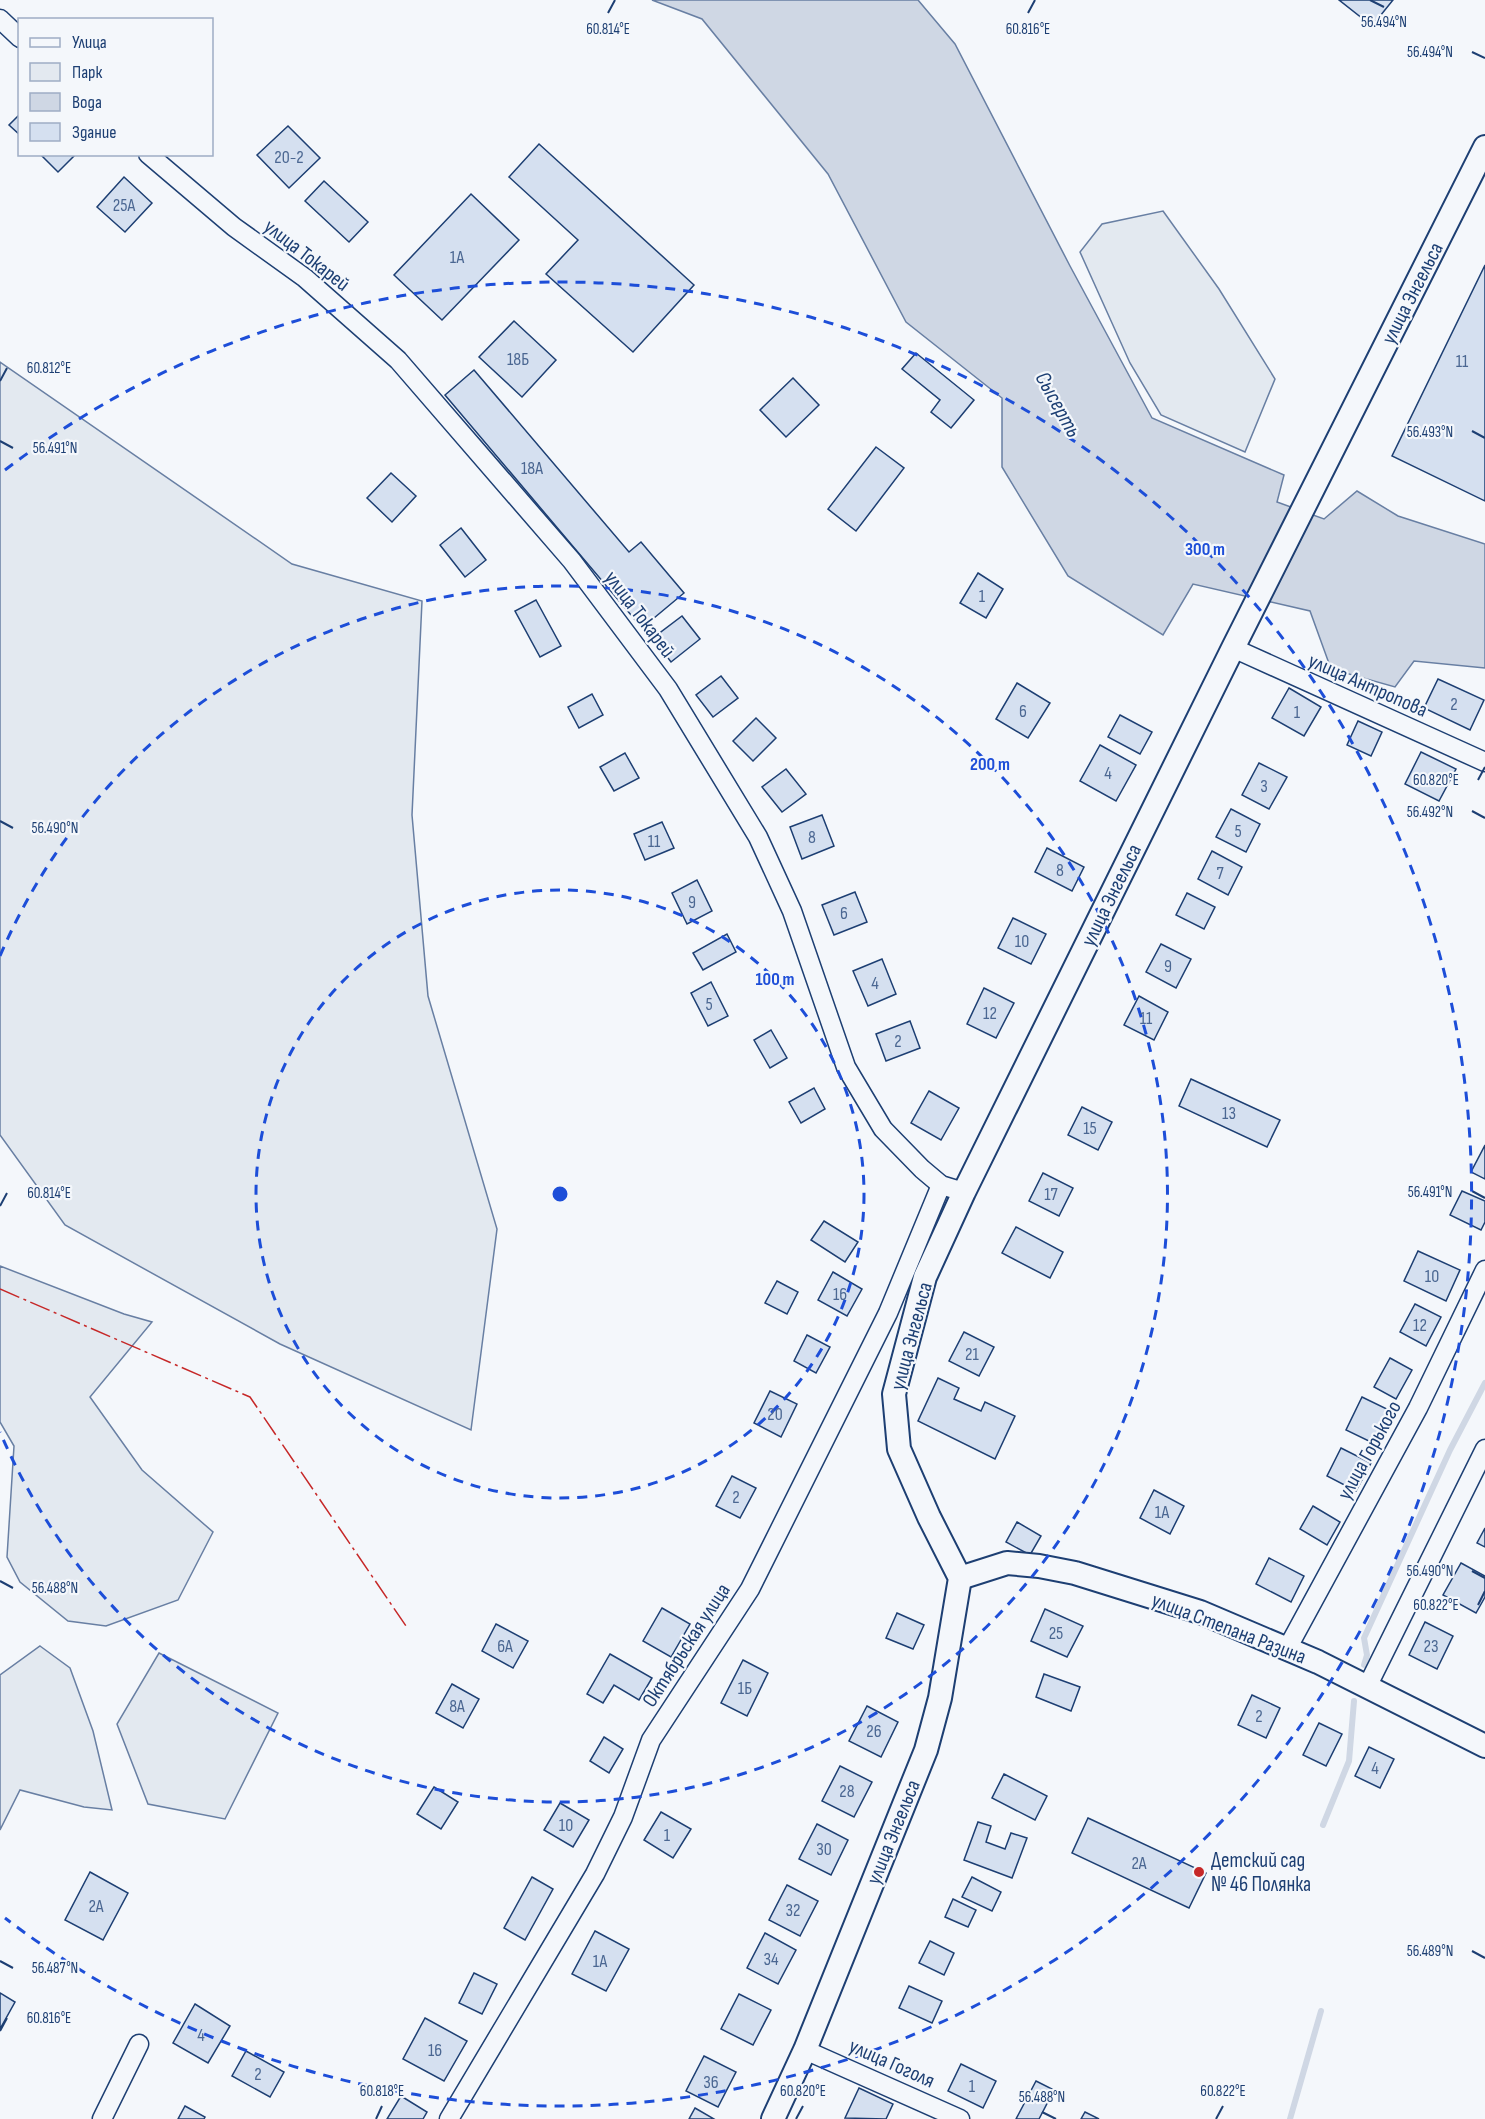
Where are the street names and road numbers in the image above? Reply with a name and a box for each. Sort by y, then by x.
street label: улица Токарей [259,214,355,297]
street label: улица Энгельса [1376,238,1449,348]
street label: улица Токарей [599,566,680,663]
street label: улица Антропова [1304,648,1431,723]
street label: улица Энгельса [1076,840,1147,950]
street label: улица Энгельса [885,1280,938,1393]
street label: улица Горького [1332,1396,1407,1504]
street label: Октябрьская улица [637,1579,736,1712]
street label: улица Степана Разина [1148,1588,1310,1669]
street label: улица Энгельса [861,1776,926,1888]
street label: улица Гоголя [845,2033,939,2093]

